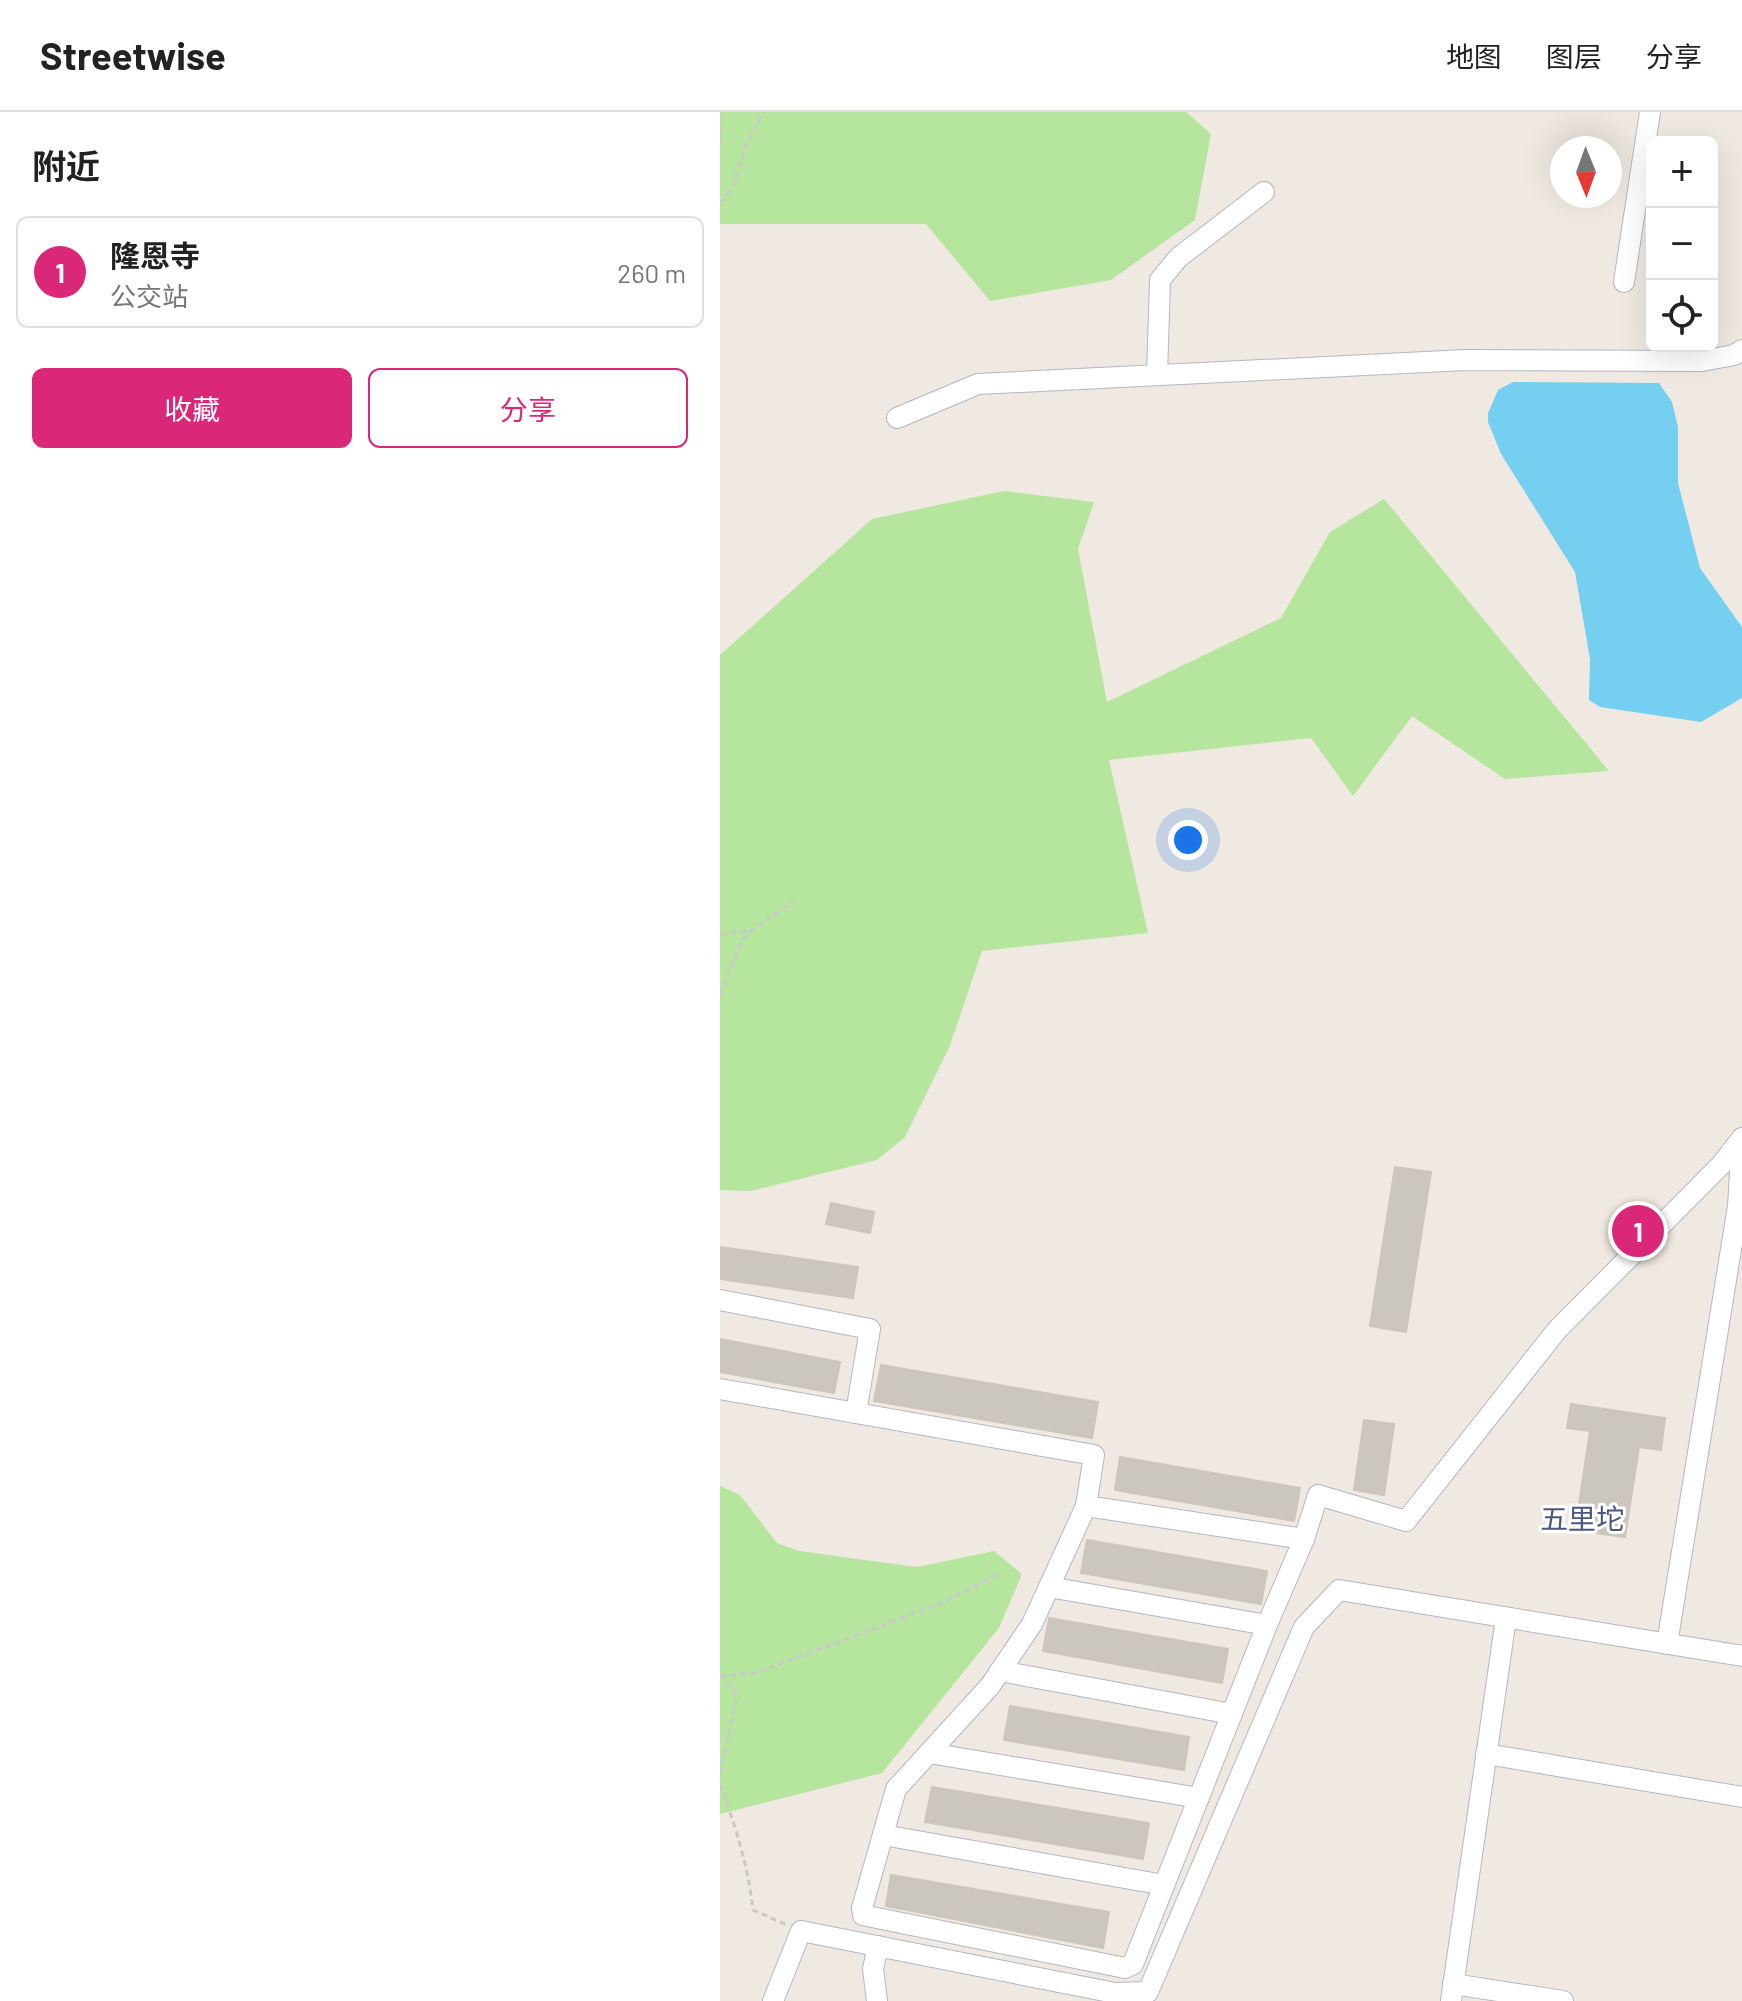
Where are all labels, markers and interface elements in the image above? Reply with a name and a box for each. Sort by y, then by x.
text: Streetwise [40,32,226,78]
text: 地图 [1446,39,1502,73]
text: 图层 [1546,39,1602,73]
text: 分享 [1646,39,1702,73]
north arrow [1550,136,1622,208]
map controls [1646,136,1718,352]
button: + [1646,136,1718,208]
text: 附近 [32,145,100,186]
button: − [1646,208,1718,280]
text: 隆恩寺 [110,237,200,273]
text: 1 [55,257,65,288]
text: 260 m [617,257,686,288]
text: 公交站 [110,280,188,311]
button: locate [1646,280,1718,352]
button: 收藏 [32,368,352,448]
button: 分享 [368,368,688,448]
your location [1168,820,1208,860]
pin: 1 [1612,1201,1664,1261]
district label: 五里坨 [1540,1501,1624,1535]

